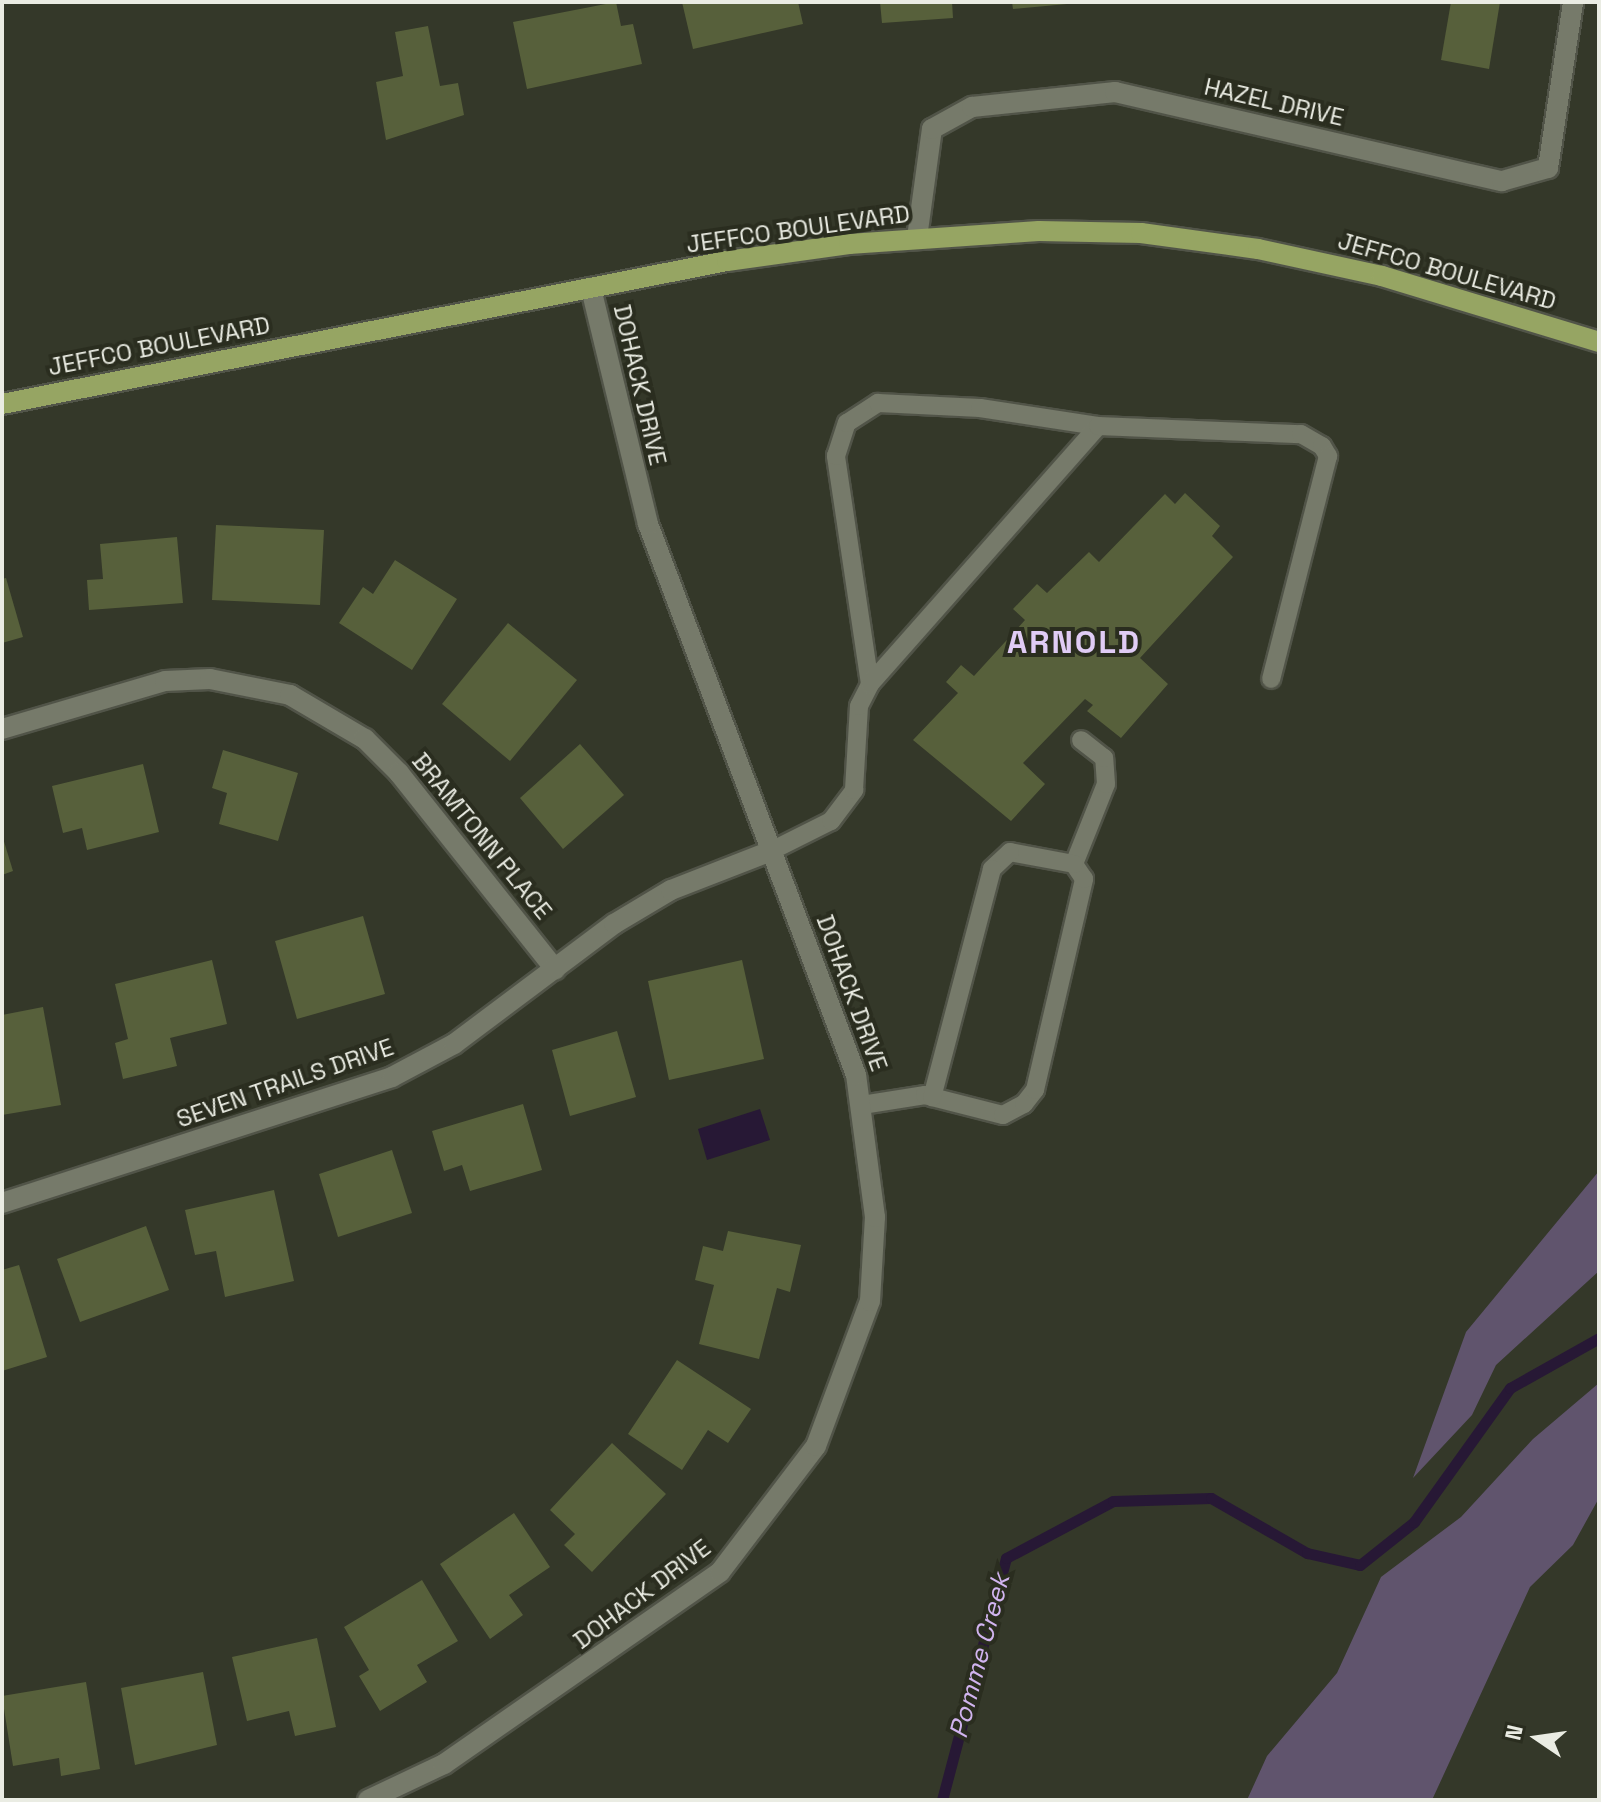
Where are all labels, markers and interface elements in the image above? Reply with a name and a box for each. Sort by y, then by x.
street label: HAZEL DRIVE [1201,72,1347,132]
street label: JEFFCO BOULEVARD [684,199,912,259]
street label: JEFFCO BOULEVARD [1335,226,1559,316]
street label: DOHACK DRIVE [608,302,672,468]
street label: JEFFCO BOULEVARD [46,310,272,382]
district label: ARNOLD [1007,623,1141,661]
street label: BRAMTONN PLACE [406,747,558,925]
street label: DOHACK DRIVE [810,911,894,1075]
street label: SEVEN TRAILS DRIVE [172,1032,398,1134]
street label: DOHACK DRIVE [568,1533,716,1655]
water label: Pomme Creek [943,1570,1017,1742]
north arrow [1497,1698,1577,1778]
text: N [1498,1722,1529,1743]

